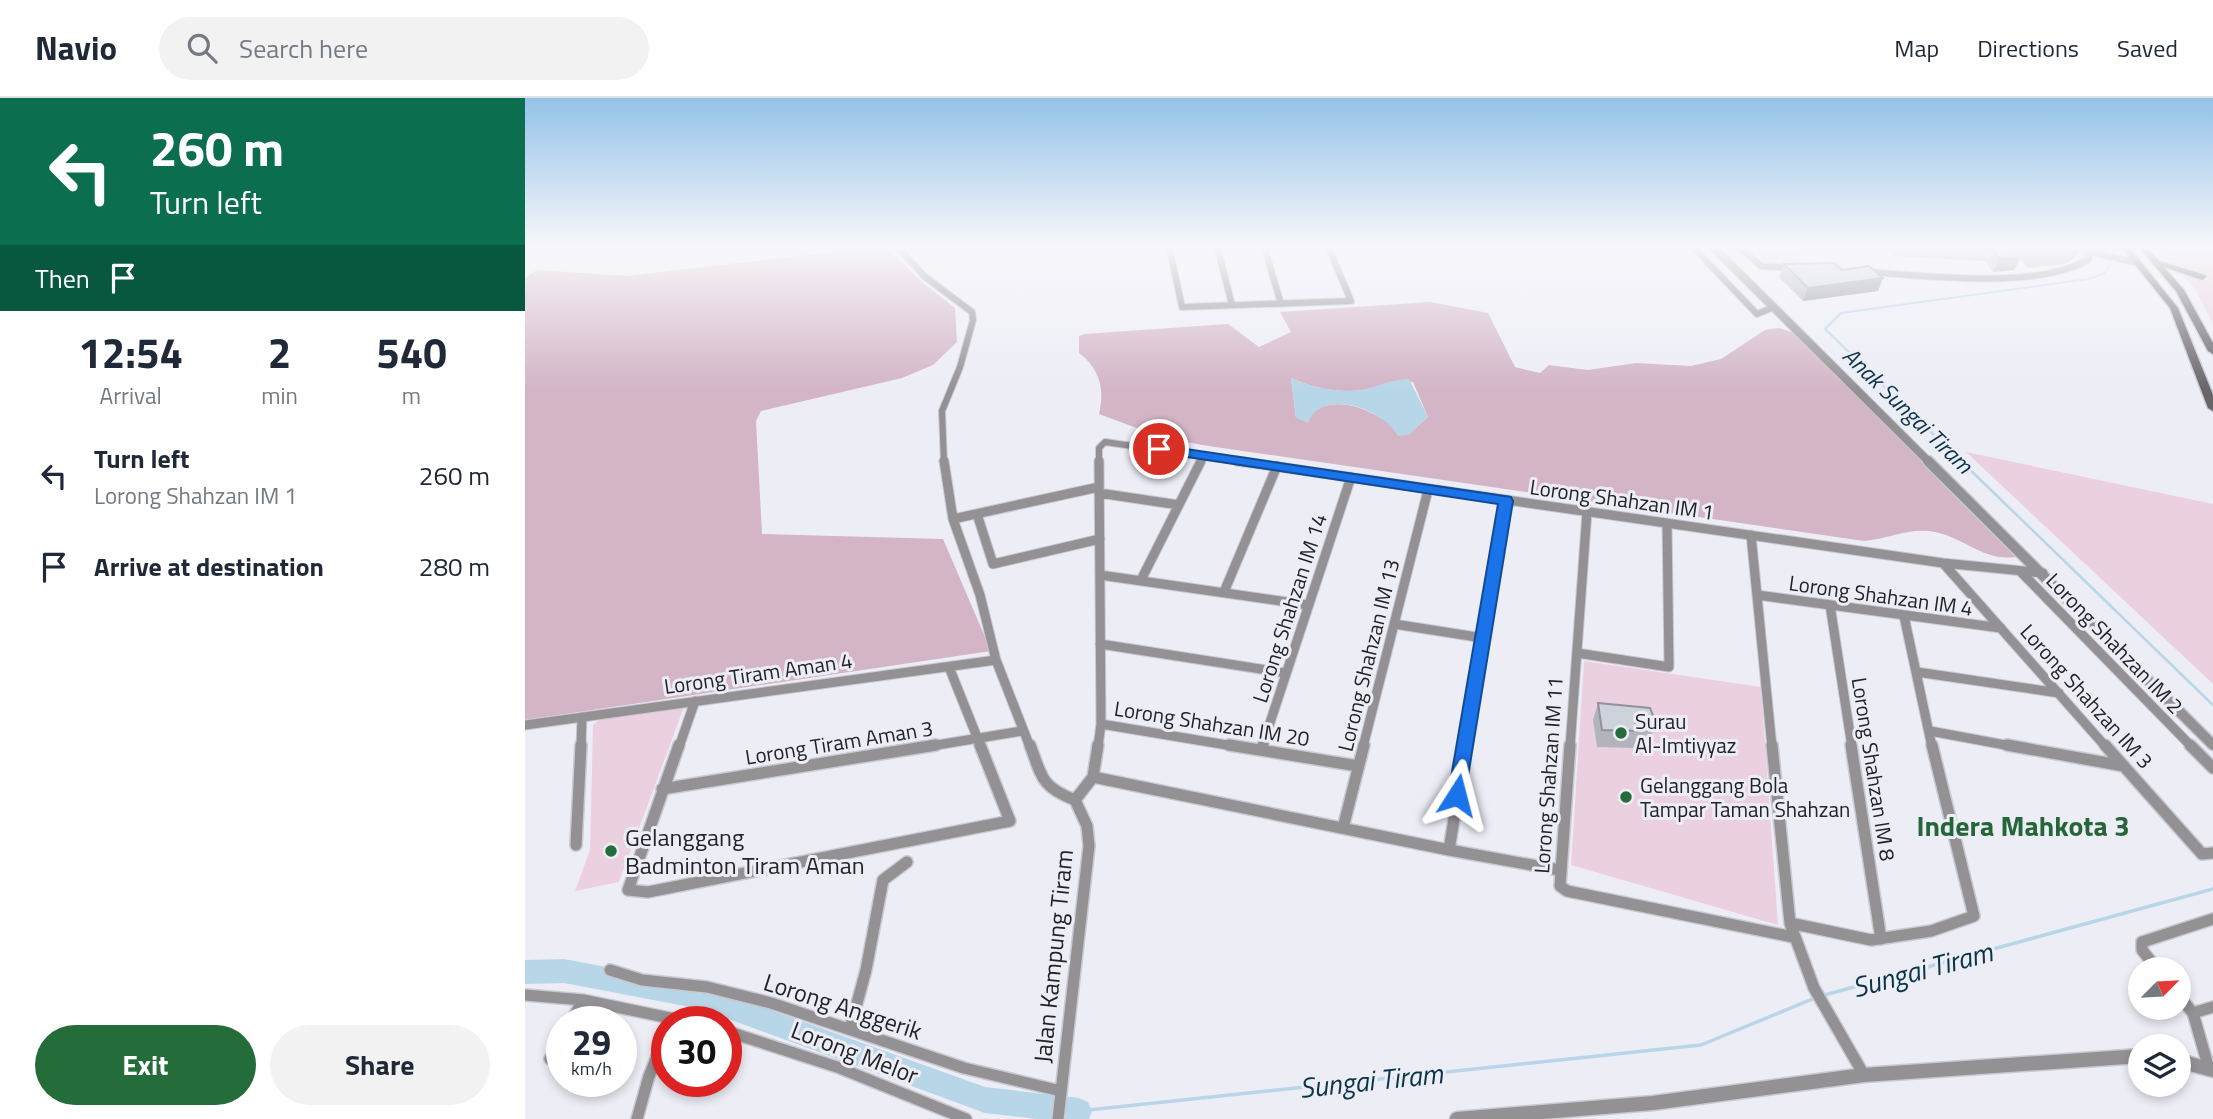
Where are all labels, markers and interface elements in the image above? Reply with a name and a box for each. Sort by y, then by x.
search box [159,17,649,80]
text: Navio [35,23,117,73]
icon: search [183,29,221,67]
text: Search here [239,29,368,68]
text: Map [1894,30,1939,66]
text: Directions [1977,30,2079,66]
text: Saved [2117,30,2178,66]
text: 260 m [150,110,284,185]
icon: left [35,126,126,217]
text: Turn left [150,178,262,226]
text: Then [35,259,90,298]
icon: arrive [104,259,142,297]
text: 12:54 [78,320,183,384]
text: 2 [268,320,291,384]
text: 540 [376,320,447,384]
water label: Anak Sungai Tiram [1835,339,1982,482]
text: Arrival [99,378,162,413]
text: min [261,378,298,413]
text: m [402,378,421,413]
pin [1129,419,1189,479]
icon: arrive [1140,430,1178,468]
text: Turn left [94,439,189,478]
text: 260 m [419,456,490,495]
icon: left [35,457,73,495]
street label: Lorong Shahzan IM 1 [1528,470,1716,528]
text: Lorong Shahzan IM 1 [94,478,297,513]
street label: Lorong Shahzan IM 14 [1243,509,1335,707]
text: Arrive at destination [94,547,324,586]
text: 280 m [419,547,490,586]
icon: arrive [35,548,73,586]
street label: Lorong Shahzan IM 13 [1329,555,1407,755]
street label: Lorong Shahzan IM 2 [2039,565,2191,721]
street label: Lorong Shahzan IM 4 [1787,566,1975,624]
street label: Lorong Shahzan IM 3 [2013,616,2161,776]
street label: Lorong Tiram Aman 4 [662,644,854,702]
street label: Lorong Shahzan IM 11 [1525,675,1571,875]
street label: Lorong Shahzan IM 8 [1844,675,1904,863]
street label: Lorong Shahzan IM 20 [1112,692,1312,754]
place label: Surau Al-Imtiyyaz [1635,705,1736,761]
street label: Lorong Tiram Aman 3 [743,711,935,773]
marker: Surau Al-Imtiyyaz [1613,725,1629,741]
position arrow [1420,758,1494,832]
place label: Gelanggang Bola Tampar Taman Shahzan [1640,769,1850,825]
marker: Gelanggang Bola Tampar Taman Shahzan [1618,789,1634,805]
district label: Indera Mahkota 3 [1916,804,2130,847]
place label: Gelanggang Badminton Tiram Aman [625,819,865,883]
marker: Gelanggang Badminton Tiram Aman [603,843,619,859]
street label: Jalan Kampung Tiram [1024,847,1082,1065]
water label: Sungai Tiram [1847,929,1998,1008]
north arrow [2128,957,2191,1020]
map controls [2128,957,2191,1097]
street label: Lorong Anggerik [759,963,927,1049]
speed limit sign: 30 [651,1006,742,1097]
street label: Lorong Melor [786,1011,924,1093]
text: 29 [572,1015,611,1069]
button: Exit [35,1025,256,1105]
button: Share [270,1025,490,1105]
button: layers [2128,1034,2191,1097]
water label: Sungai Tiram [1297,1051,1446,1109]
text: km/h [571,1055,612,1082]

